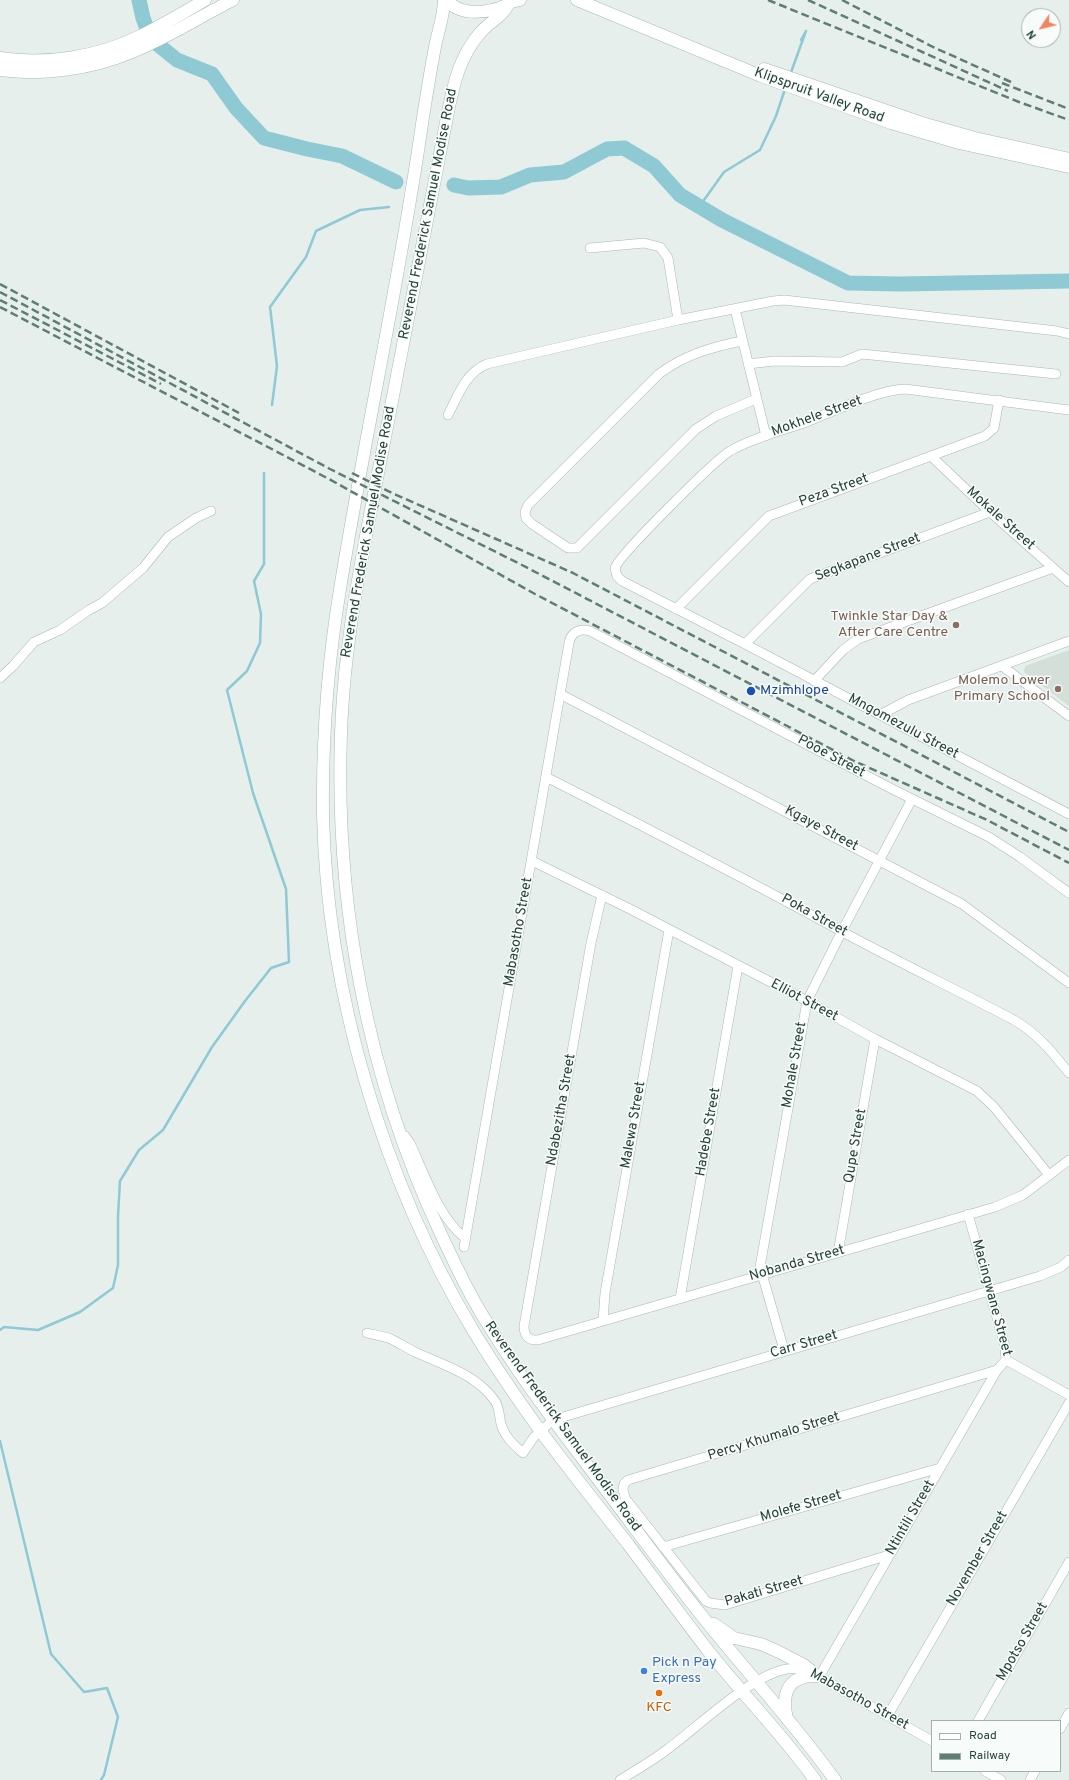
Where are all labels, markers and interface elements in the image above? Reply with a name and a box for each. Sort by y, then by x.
north arrow [1021,8,1061,48]
text: N [1024,27,1040,42]
street label: Klipspruit Valley Road [752,65,886,127]
street label: Reverend Frederick Samuel Modise Road [396,87,462,341]
street label: Mokhele Street [769,393,865,441]
street label: Reverend Frederick Samuel Modise Road [339,405,399,659]
street label: Peza Street [797,471,871,511]
street label: Mokale Street [962,484,1038,554]
street label: Segkapane Street [813,530,923,586]
place label: Twinkle Star Day & After Care Centre [831,609,948,642]
marker: Twinkle Star Day & After Care Centre [951,620,961,630]
place label: Molemo Lower Primary School [954,673,1050,706]
place label: Mzimhlope [760,683,829,699]
marker: Molemo Lower Primary School [1053,684,1063,694]
marker: Mzimhlope [745,685,757,697]
street label: Mngomezulu Street [845,691,961,763]
street label: Pooe Street [794,732,868,782]
street label: Kgaye Street [781,803,861,855]
street label: Mabasotho Street [501,876,537,988]
street label: Poka Street [778,891,850,941]
street label: Elliot Street [767,976,841,1026]
street label: Mohale Street [779,1020,811,1110]
street label: Ndabezitha Street [544,1053,580,1167]
street label: Malewa Street [618,1080,650,1170]
street label: Hadebe Street [693,1086,725,1178]
street label: Qupe Street [841,1107,871,1185]
street label: Macingwane Street [967,1238,1015,1358]
street label: Nobanda Street [747,1242,847,1286]
street label: Reverend Frederick Samuel Modise Road [480,1319,644,1535]
street label: Carr Street [768,1327,840,1363]
street label: Percy Khumalo Street [706,1409,842,1465]
street label: Ntintili Street [883,1478,939,1558]
street label: Molefe Street [758,1487,844,1527]
street label: November Street [944,1508,1012,1610]
street label: Pakati Street [723,1573,805,1611]
street label: Mpotso Street [994,1600,1052,1684]
place label: Pick n Pay Express [652,1655,717,1688]
marker: Pick n Pay Express [639,1666,649,1676]
street label: Mabasotho Street [807,1666,911,1734]
marker: KFC [654,1688,664,1698]
place label: KFC [646,1700,672,1716]
legend [931,1720,1061,1772]
text: Road [969,1728,997,1744]
text: Railway [969,1748,1010,1764]

